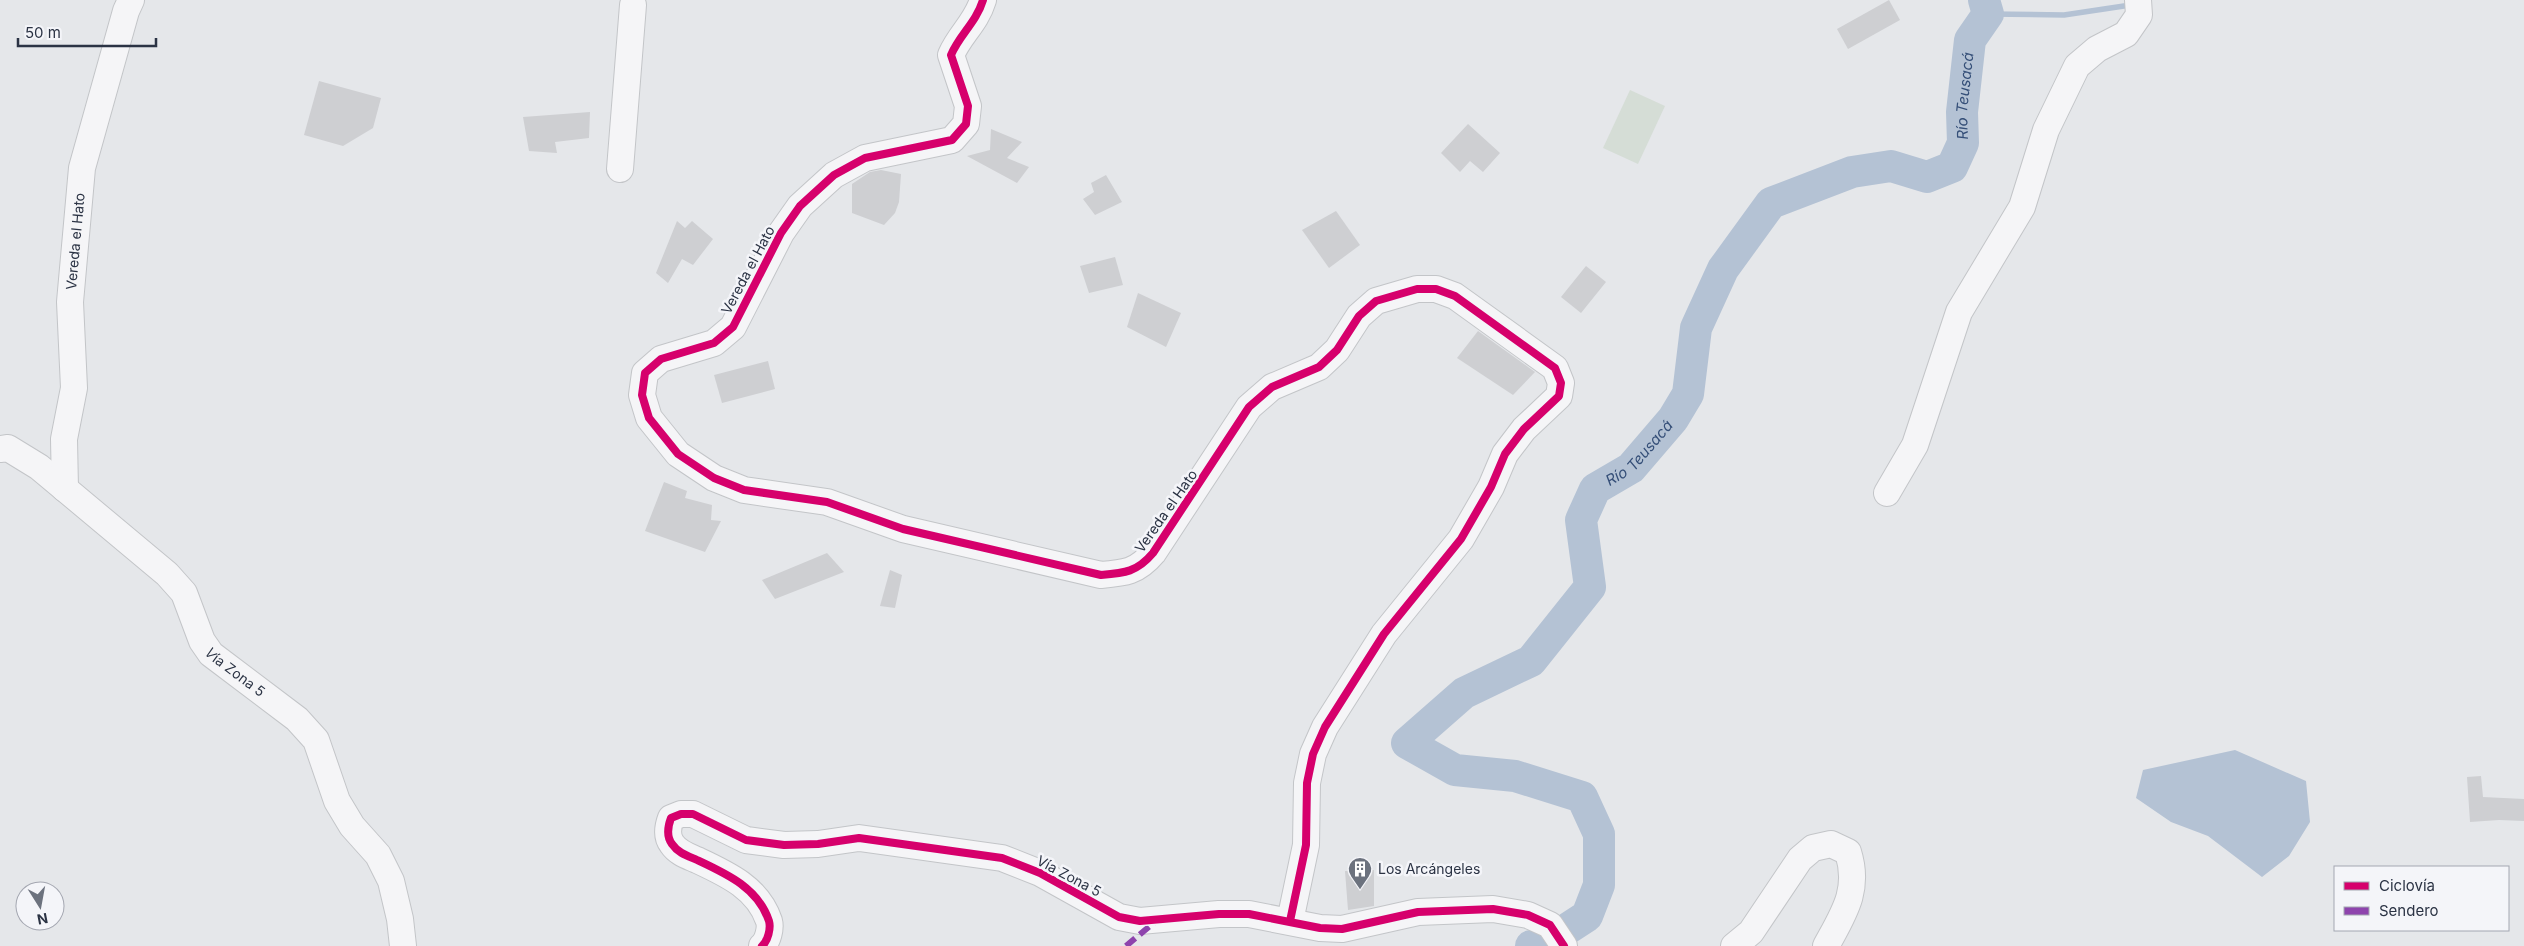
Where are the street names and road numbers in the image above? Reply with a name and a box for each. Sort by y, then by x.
street label: Vereda el Hato [62,192,88,291]
street label: Vereda el Hato [717,223,778,317]
street label: Vereda el Hato [1131,466,1200,555]
street label: Vía Zona 5 [201,645,269,700]
street label: Vía Zona 5 [1034,851,1104,900]

